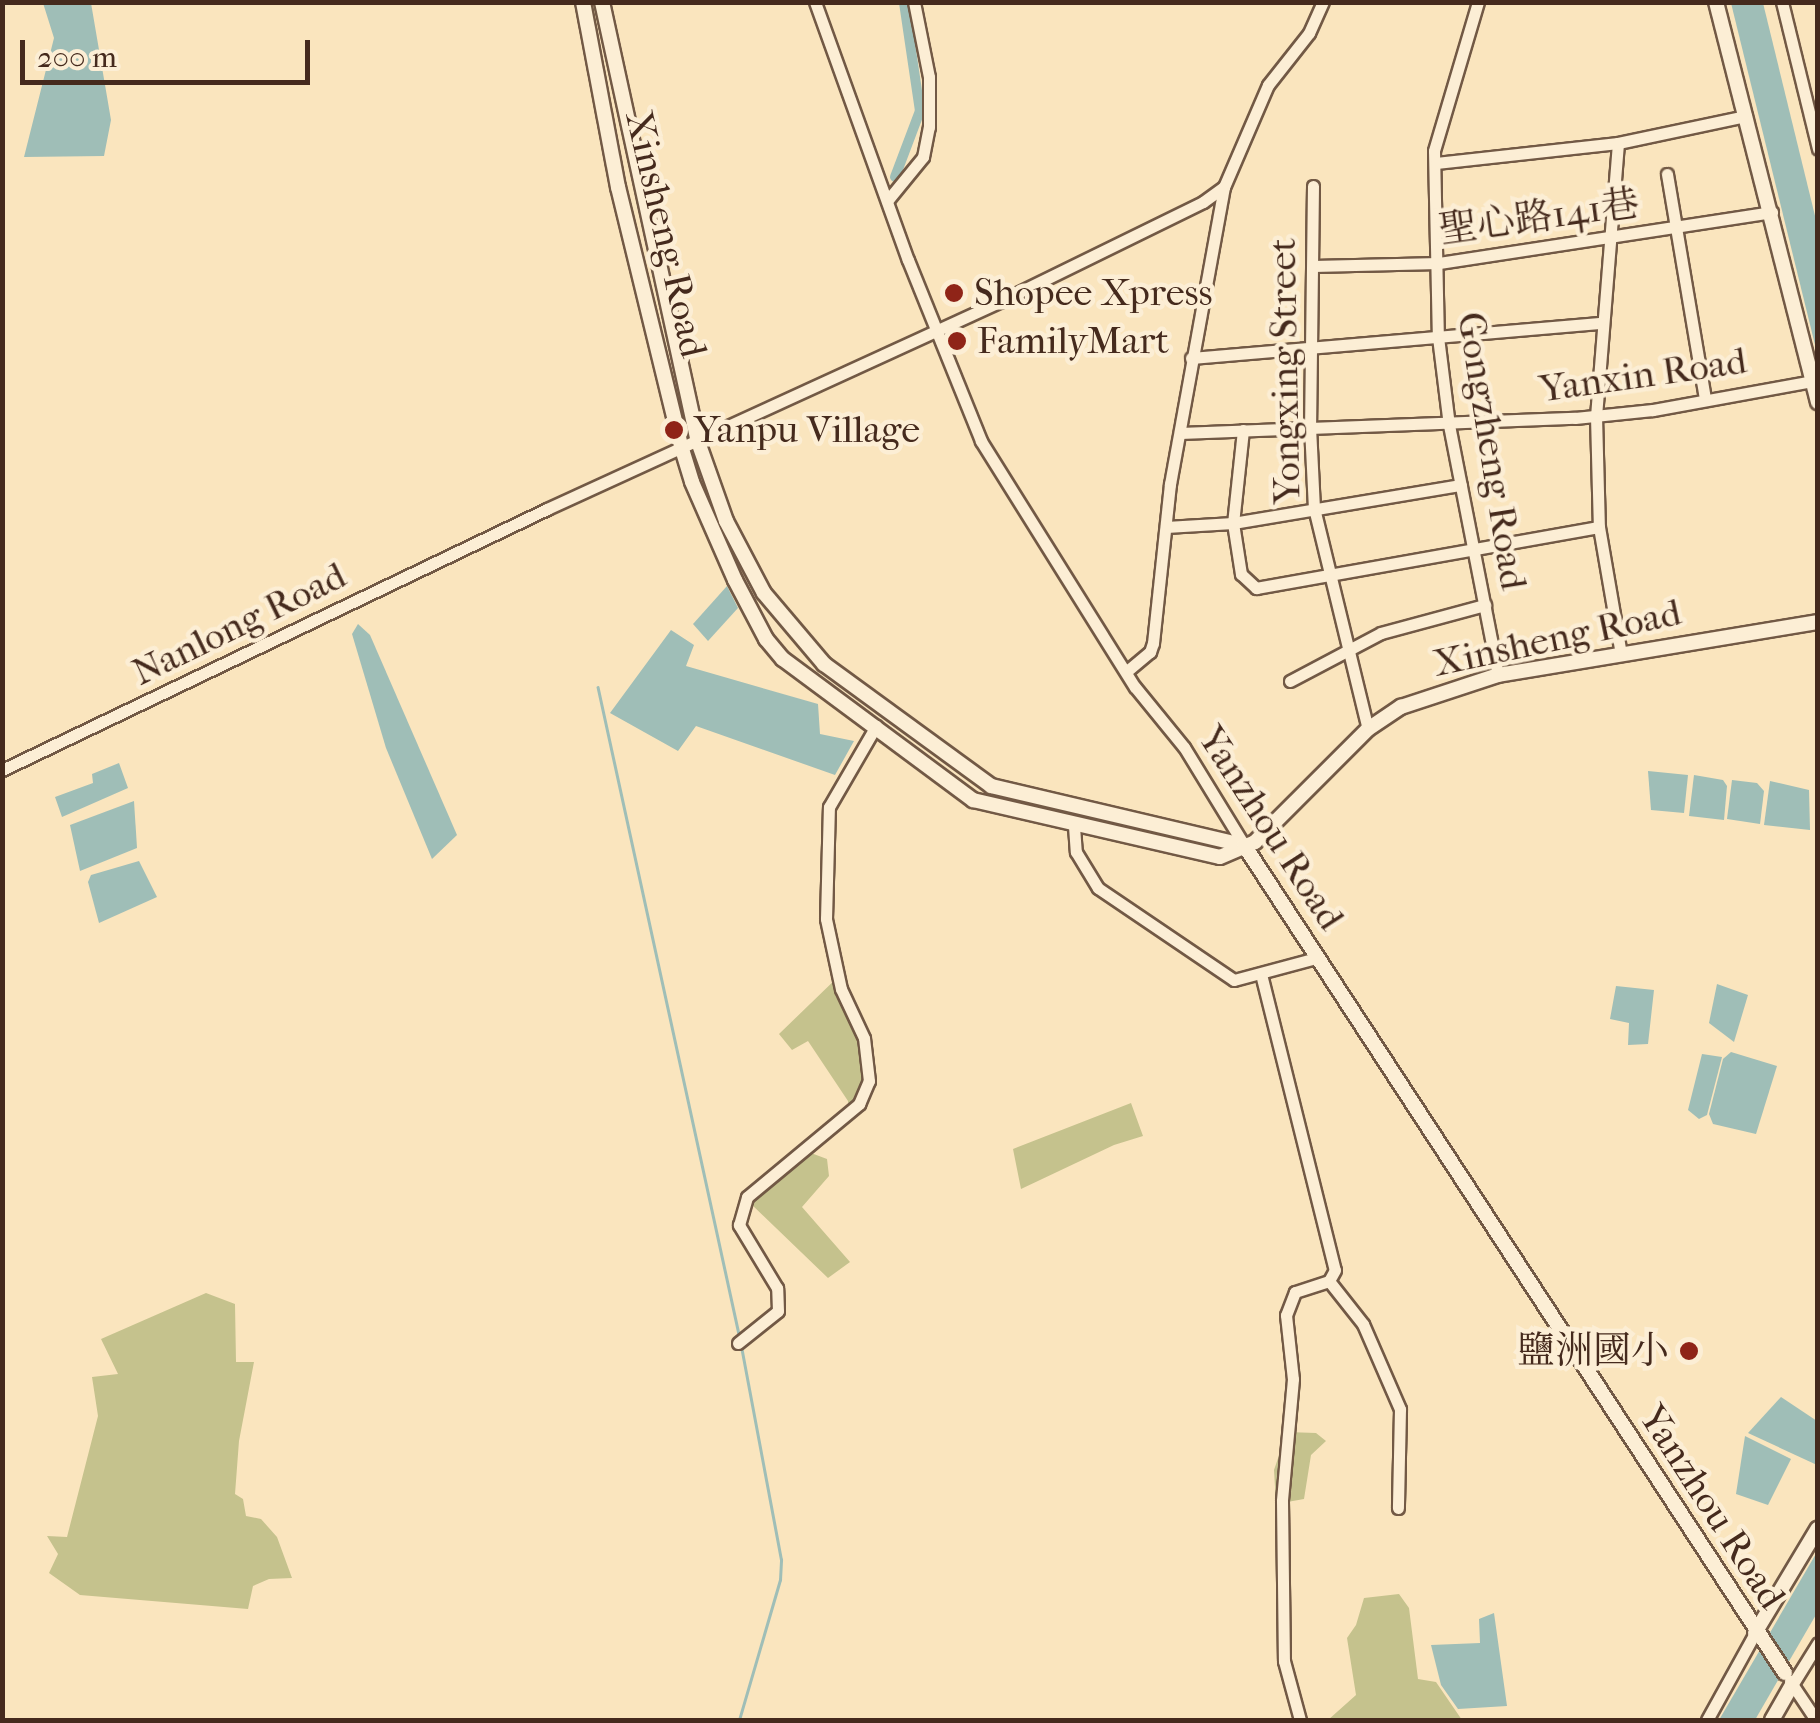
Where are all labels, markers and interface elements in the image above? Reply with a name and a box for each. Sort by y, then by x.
scale bar [25,20,315,82]
text: 200 m [37,40,117,75]
street label: Xinsheng Road [615,106,717,362]
street label: 聖心路141巷 [1436,180,1642,254]
street label: Yongxing Street [1260,238,1310,504]
place label: Shopee Xpress [974,270,1213,316]
marker: Shopee Xpress [943,282,965,304]
street label: Gongzheng Road [1448,309,1536,593]
place label: FamilyMart [977,318,1169,364]
marker: FamilyMart [946,330,968,352]
street label: Yanxin Road [1537,338,1749,412]
place label: Yanpu Village [694,407,920,453]
marker: Yanpu Village [663,419,685,441]
street label: Nanlong Road [125,553,353,695]
street label: Xinsheng Road [1429,590,1685,686]
street label: Yanzhou Road [1188,718,1354,938]
place label: 鹽洲國小 [1517,1328,1669,1374]
marker: 鹽洲國小 [1678,1340,1700,1362]
street label: Yanzhou Road [1629,1397,1795,1617]

